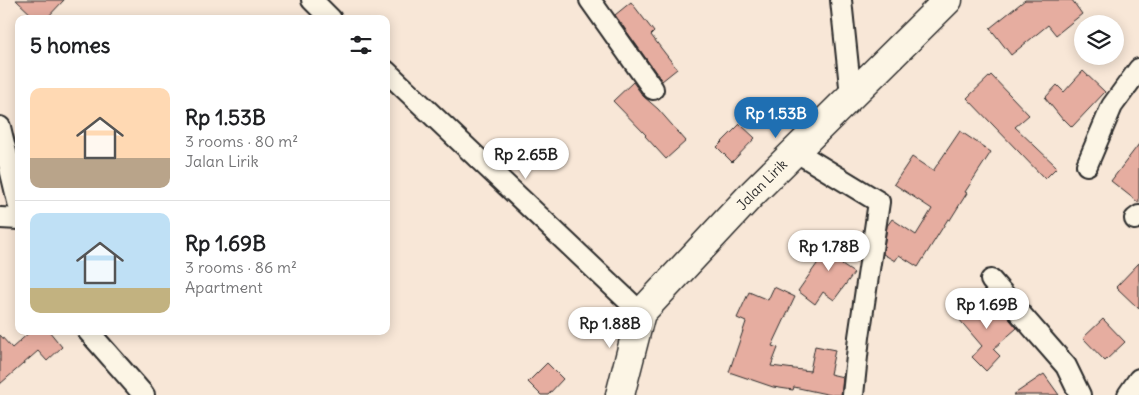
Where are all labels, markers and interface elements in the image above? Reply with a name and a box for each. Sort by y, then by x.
map controls [1074,15,1124,65]
button: layers [1074,15,1124,65]
icon: filters [347,31,375,59]
text: 5 homes [30,32,110,59]
pin: Rp 1.53B [724,96,828,139]
text: Rp 1.53B [745,103,807,123]
text: Rp 1.53B [185,104,266,131]
icon: home [70,108,130,168]
text: 3 rooms · 80 m² [185,131,298,151]
pin: Rp 2.65B [474,138,578,180]
text: Rp 2.65B [494,144,558,164]
text: Jalan Lirik [185,151,259,171]
street label: Jalan Lirik [733,155,791,214]
text: Rp 1.69B [185,230,266,257]
pin: Rp 1.78B [777,230,881,272]
icon: home [70,233,130,293]
text: Rp 1.78B [799,236,859,256]
text: 3 rooms · 86 m² [185,257,297,277]
text: Apartment [185,277,263,297]
pin: Rp 1.69B [935,288,1039,330]
text: Rp 1.69B [956,294,1018,314]
pin: Rp 1.88B [558,306,662,349]
text: Rp 1.88B [579,313,641,333]

